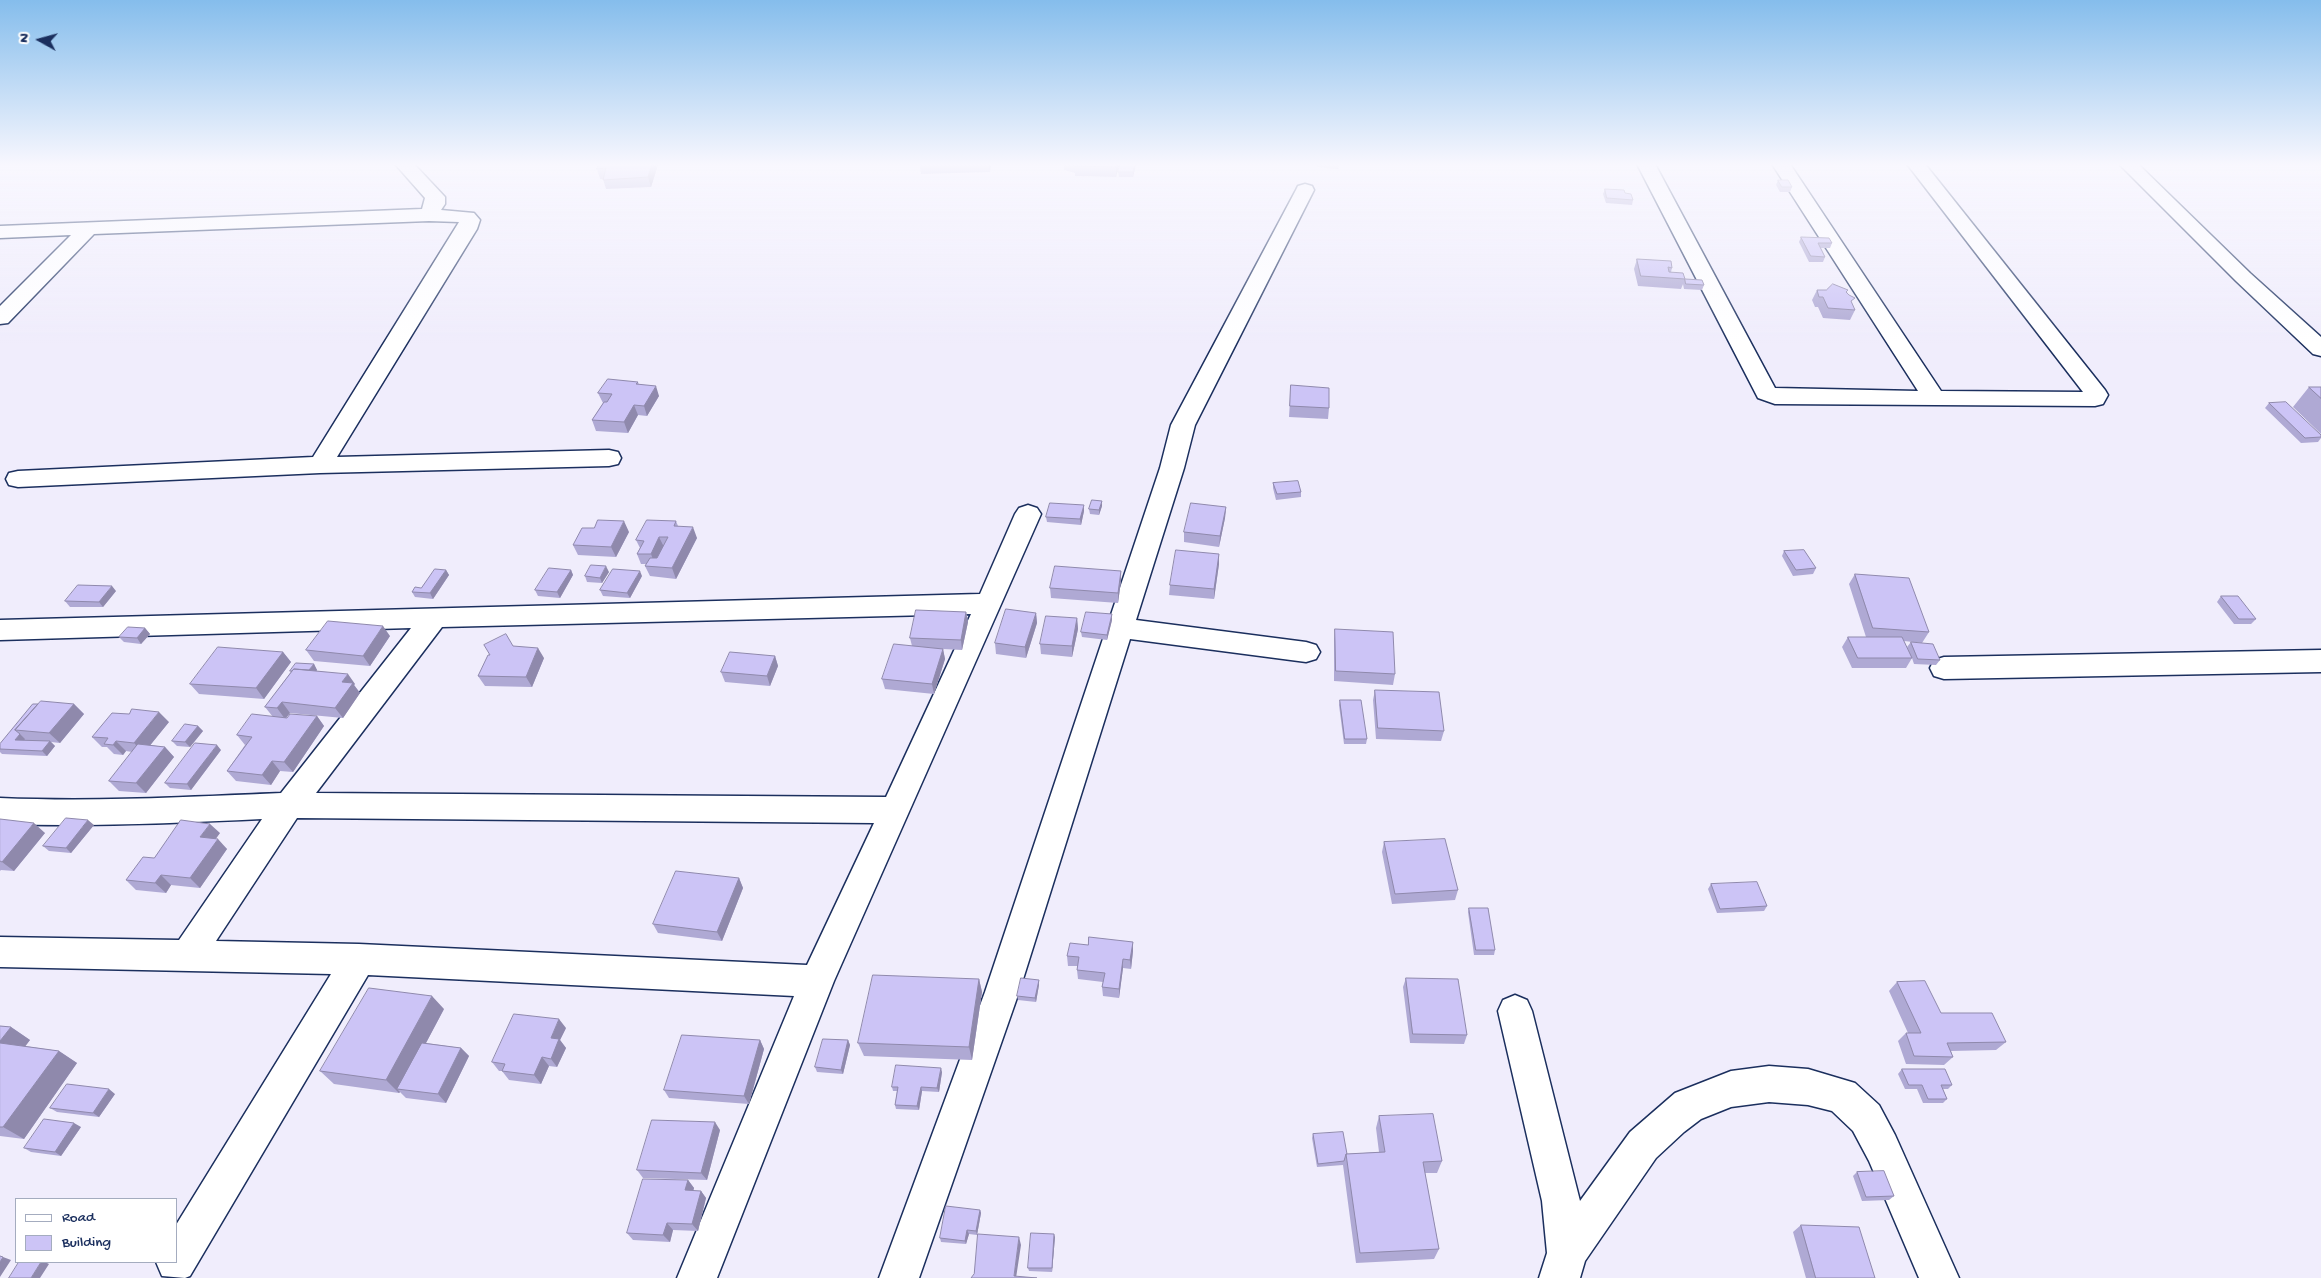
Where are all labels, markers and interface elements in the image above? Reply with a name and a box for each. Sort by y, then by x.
north arrow [15,15,65,65]
text: N [16,33,34,44]
legend [15,1198,178,1263]
text: Road [62,1209,95,1227]
text: Building [62,1234,111,1252]

